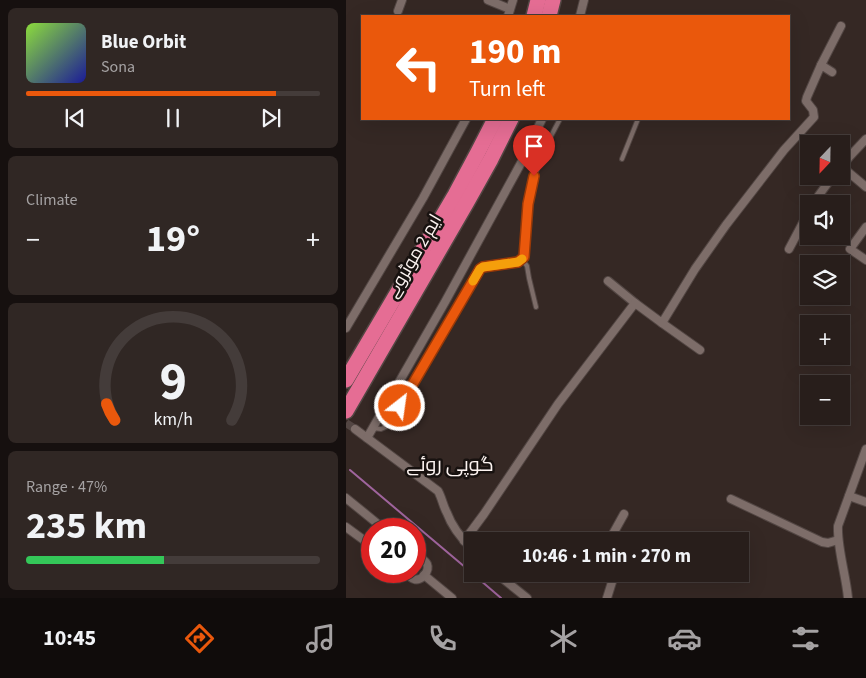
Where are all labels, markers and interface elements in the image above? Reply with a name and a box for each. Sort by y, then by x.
text: 190 m [469,27,561,77]
text: Blue Orbit [101,29,186,56]
icon: left [386,35,451,100]
text: Sona [101,56,135,78]
text: Turn left [469,73,545,105]
icon: previous [61,104,89,132]
icon: pause [159,104,187,132]
icon: next [257,104,285,132]
pin [513,125,555,176]
icon: arrive [520,132,548,160]
north arrow [800,135,850,185]
map controls [800,135,850,425]
text: Climate [26,189,77,211]
button: sound [800,195,850,245]
street label: ایم 2 موٹروے [380,210,448,302]
text: 19° [146,212,200,266]
text: − [26,220,40,260]
text: + [306,220,320,260]
button: layers [800,255,850,305]
button: + [800,315,850,365]
text: 9 [159,346,187,420]
button: − [800,375,850,425]
position arrow [373,379,425,431]
text: km/h [153,407,193,432]
district label: گوپی روئے [406,451,494,479]
text: Range · 47% [26,476,107,498]
text: 235 km [26,499,147,553]
speed limit sign: 20 [361,518,426,583]
text: 10:46 · 1 min · 270 m [522,543,691,570]
icon: directions [182,621,217,656]
icon: music [303,621,338,656]
icon: phone [425,621,460,656]
icon: climate [546,621,581,656]
icon: car [667,621,702,656]
icon: filters [788,621,823,656]
text: 10:45 [43,622,96,654]

